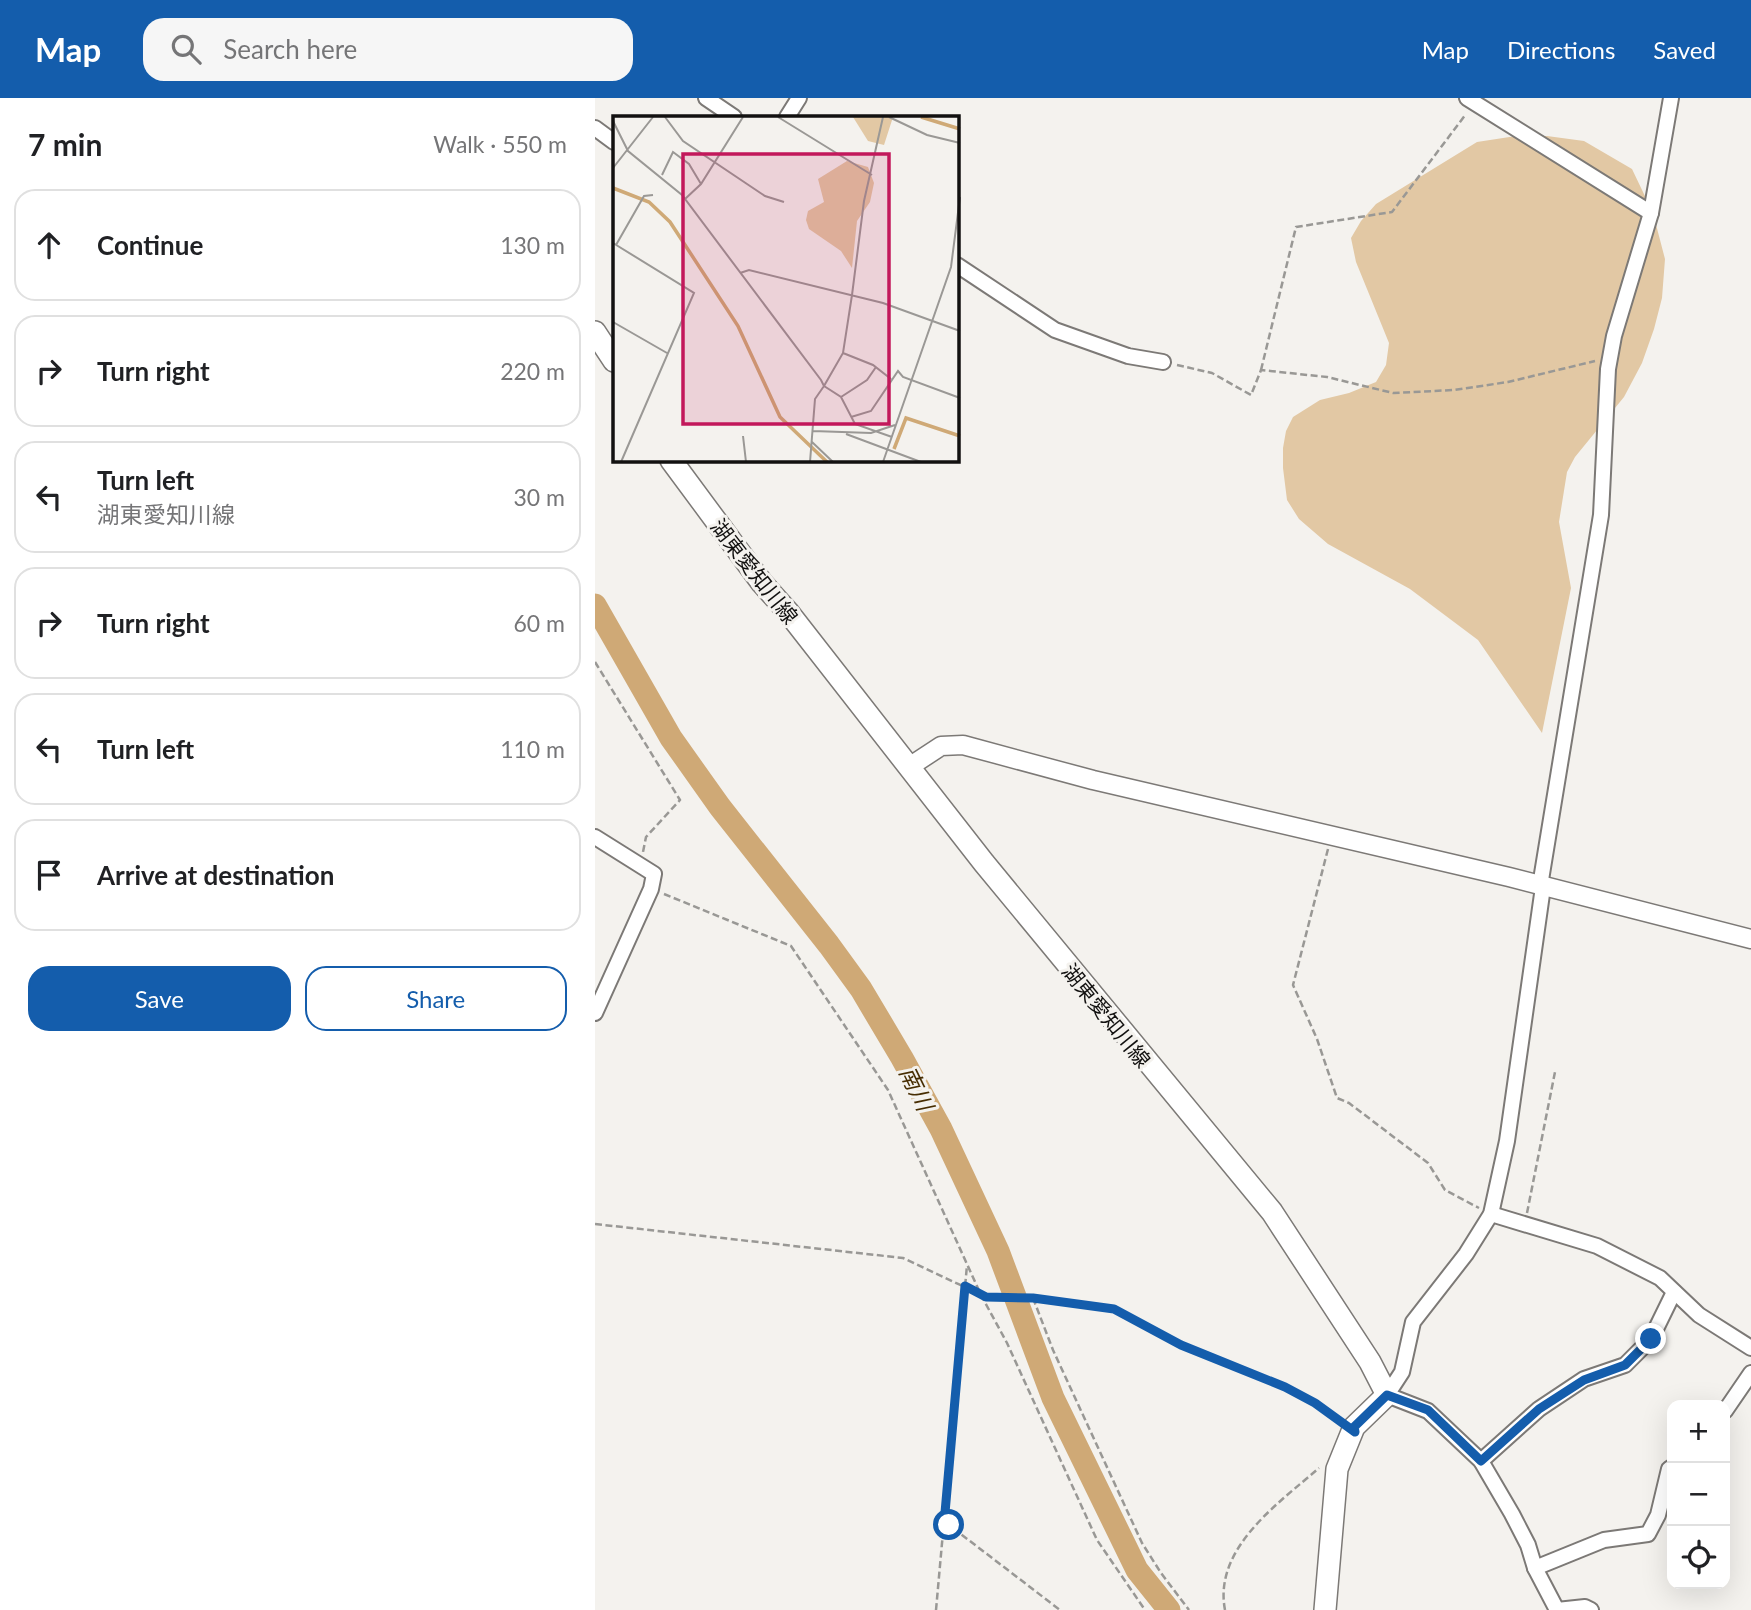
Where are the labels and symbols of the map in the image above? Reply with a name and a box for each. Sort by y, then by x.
inset map [613,116,959,462]
street label: 湖東愛知川線 [706,514,804,628]
street label: 湖東愛知川線 [1058,958,1156,1072]
water label: 南川 [894,1061,941,1118]
route end [1635,1323,1666,1354]
route start [933,1509,964,1540]

